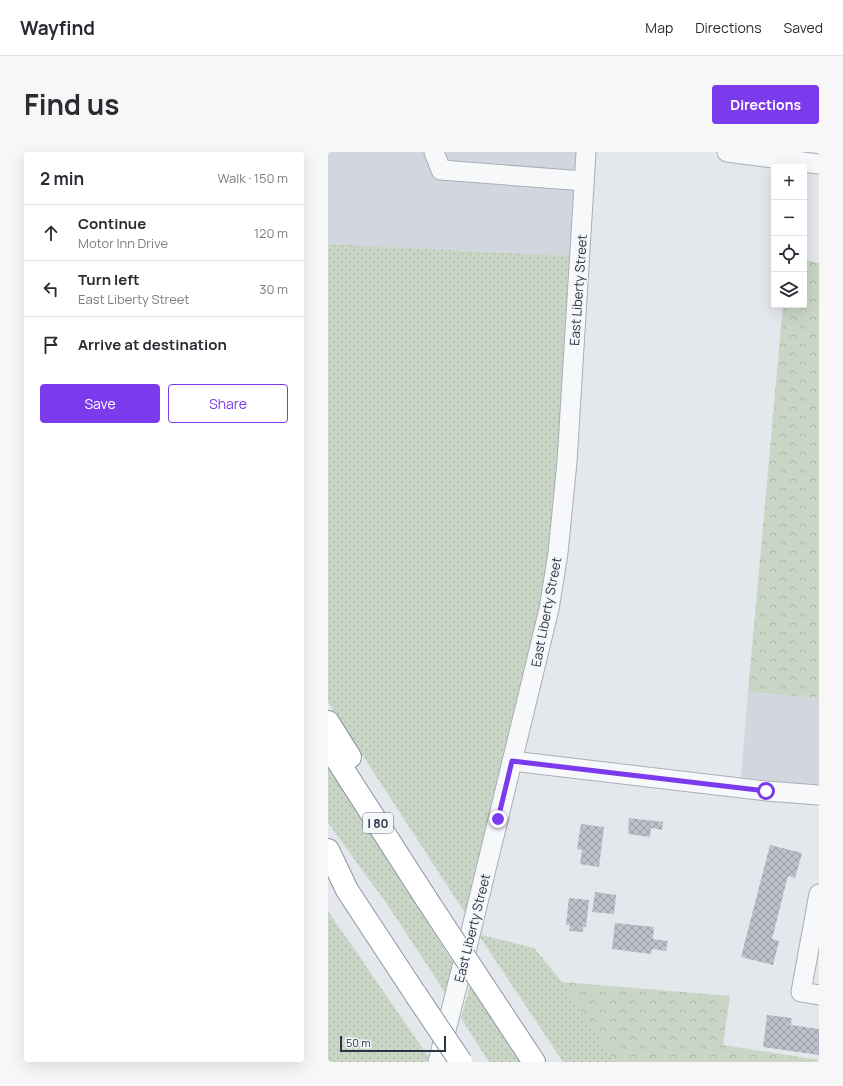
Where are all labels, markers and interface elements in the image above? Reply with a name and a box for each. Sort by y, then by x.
text: Wayfind [20,15,95,41]
text: Map [645,18,673,37]
text: Directions [695,18,762,37]
text: Saved [784,18,823,37]
text: Find us [24,85,119,123]
button: Directions [712,85,819,124]
map controls [771,164,807,308]
button: + [771,164,807,200]
text: 2 min [40,167,84,190]
text: Walk · 150 m [217,169,288,187]
button: − [771,200,807,236]
text: Continue [78,213,146,234]
icon: ahead [40,222,62,244]
text: 120 m [254,224,288,242]
text: Motor Inn Drive [78,234,168,252]
street label: East Liberty Street [565,234,591,346]
button: locate [771,236,807,272]
text: Turn left [78,269,140,290]
button: layers [771,272,807,308]
icon: left [40,278,62,300]
text: 30 m [259,280,288,298]
text: East Liberty Street [78,290,190,308]
icon: arrive [40,334,62,356]
text: Arrive at destination [78,334,227,355]
button: Save [40,384,160,423]
button: Share [168,384,288,423]
street label: East Liberty Street [527,556,565,668]
route start [757,782,775,800]
route end [489,810,507,828]
road number: I 80 [363,813,393,833]
street label: East Liberty Street [450,872,494,984]
scale bar [340,1034,446,1053]
text: 50 m [346,1035,371,1050]

